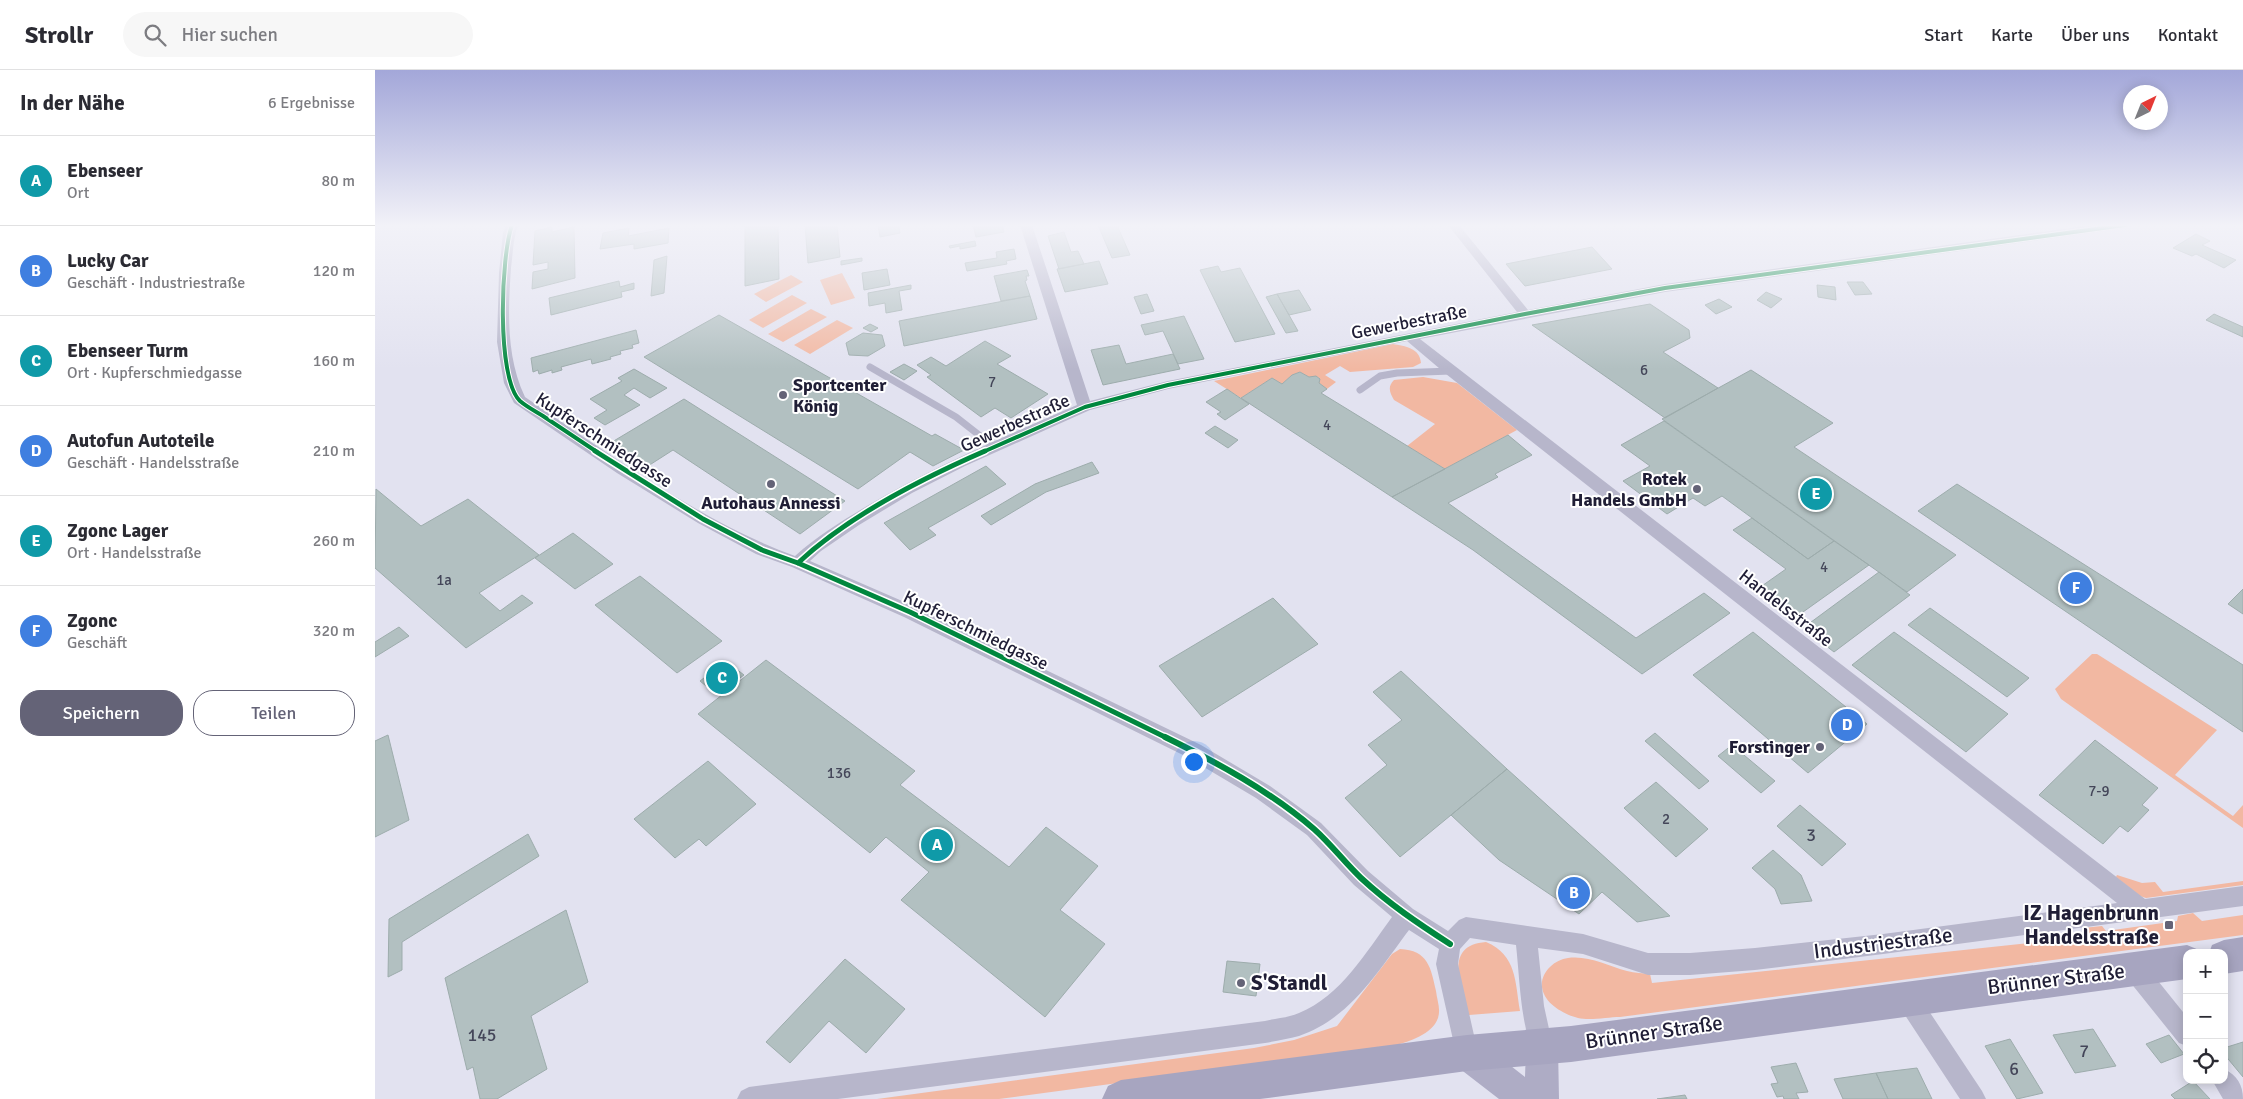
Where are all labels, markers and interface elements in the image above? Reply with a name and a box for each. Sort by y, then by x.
search box [123,12,473,57]
text: Strollr [25,20,93,50]
icon: search [141,21,169,49]
text: Hier suchen [181,23,278,47]
text: Start [1924,24,1963,46]
text: Karte [1991,24,2033,46]
text: Über uns [2061,24,2130,46]
text: Kontakt [2158,24,2218,46]
north arrow [2123,85,2168,130]
text: In der Nähe [20,90,125,116]
text: 6 Ergebnisse [268,93,355,113]
text: Ebenseer [67,159,143,183]
text: A [31,171,41,191]
text: 80 m [321,171,355,191]
text: Ort [67,183,89,203]
text: Lucky Car [67,249,149,273]
text: B [31,261,41,281]
text: 120 m [313,261,355,281]
text: Geschäft · Industriestraße [67,273,245,293]
street label: Gewerbestraße [1349,300,1469,344]
text: Ebenseer Turm [67,339,188,363]
text: C [31,351,41,371]
text: 160 m [313,351,355,371]
house number: 6 [1640,361,1648,379]
text: Ort · Kupferschmiedgasse [67,363,242,383]
house number: 7 [988,373,996,391]
place label: Sportcenter König [793,374,887,417]
street label: Kupferschmiedgasse [531,388,677,492]
marker: Sportcenter König [777,389,789,401]
street label: Gewerbestraße [957,389,1073,457]
house number: 4 [1323,416,1331,434]
text: Autofun Autoteile [67,429,214,453]
text: D [31,441,41,461]
text: 210 m [313,441,355,461]
text: Geschäft · Handelsstraße [67,453,239,473]
place label: Rotek Handels GmbH [1571,468,1688,511]
pin: E [1800,475,1832,513]
marker: Autohaus Annessi [765,478,777,490]
marker: Rotek Handels GmbH [1691,483,1703,495]
place label: Autohaus Annessi [701,492,841,514]
text: Zgonc Lager [67,519,168,543]
text: E [31,531,41,551]
text: 260 m [313,531,355,551]
text: Ort · Handelsstraße [67,543,202,563]
house number: 4 [1820,558,1828,576]
street label: Handelsstraße [1735,565,1837,651]
pin: F [2060,569,2092,607]
house number: 1a [436,571,452,589]
street label: Kupferschmiedgasse [900,585,1052,675]
text: Zgonc [67,609,117,633]
text: F [32,621,40,641]
text: 320 m [313,621,355,641]
text: Geschäft [67,633,127,653]
pin: C [706,659,738,697]
button: Speichern [20,690,183,736]
button: Teilen [193,690,355,736]
pin: D [1831,706,1863,744]
place label: Forstinger [1729,736,1811,758]
marker: Forstinger [1814,741,1826,753]
your location [1181,749,1207,775]
house number: 136 [827,764,851,782]
house number: 7-9 [2088,782,2110,800]
house number: 2 [1662,810,1670,828]
house number: 3 [1806,824,1816,846]
pin: A [921,826,953,864]
pin: B [1558,874,1590,912]
place label: IZ Hagenbrunn Handelsstraße [2023,900,2159,950]
marker: IZ Hagenbrunn Handelsstraße [2163,919,2175,931]
street label: Industriestraße [1812,922,1954,964]
map controls [2183,949,2228,1084]
button: + [2183,949,2228,994]
street label: Brünner Straße [1986,958,2126,1000]
place label: S'Standl [1251,970,1328,996]
marker: S'Standl [1235,977,1247,989]
button: − [2183,994,2228,1039]
street label: Brünner Straße [1584,1010,1724,1054]
house number: 145 [467,1024,497,1046]
button: locate [2183,1039,2228,1084]
house number: 7 [2079,1040,2089,1062]
house number: 6 [2009,1058,2019,1080]

